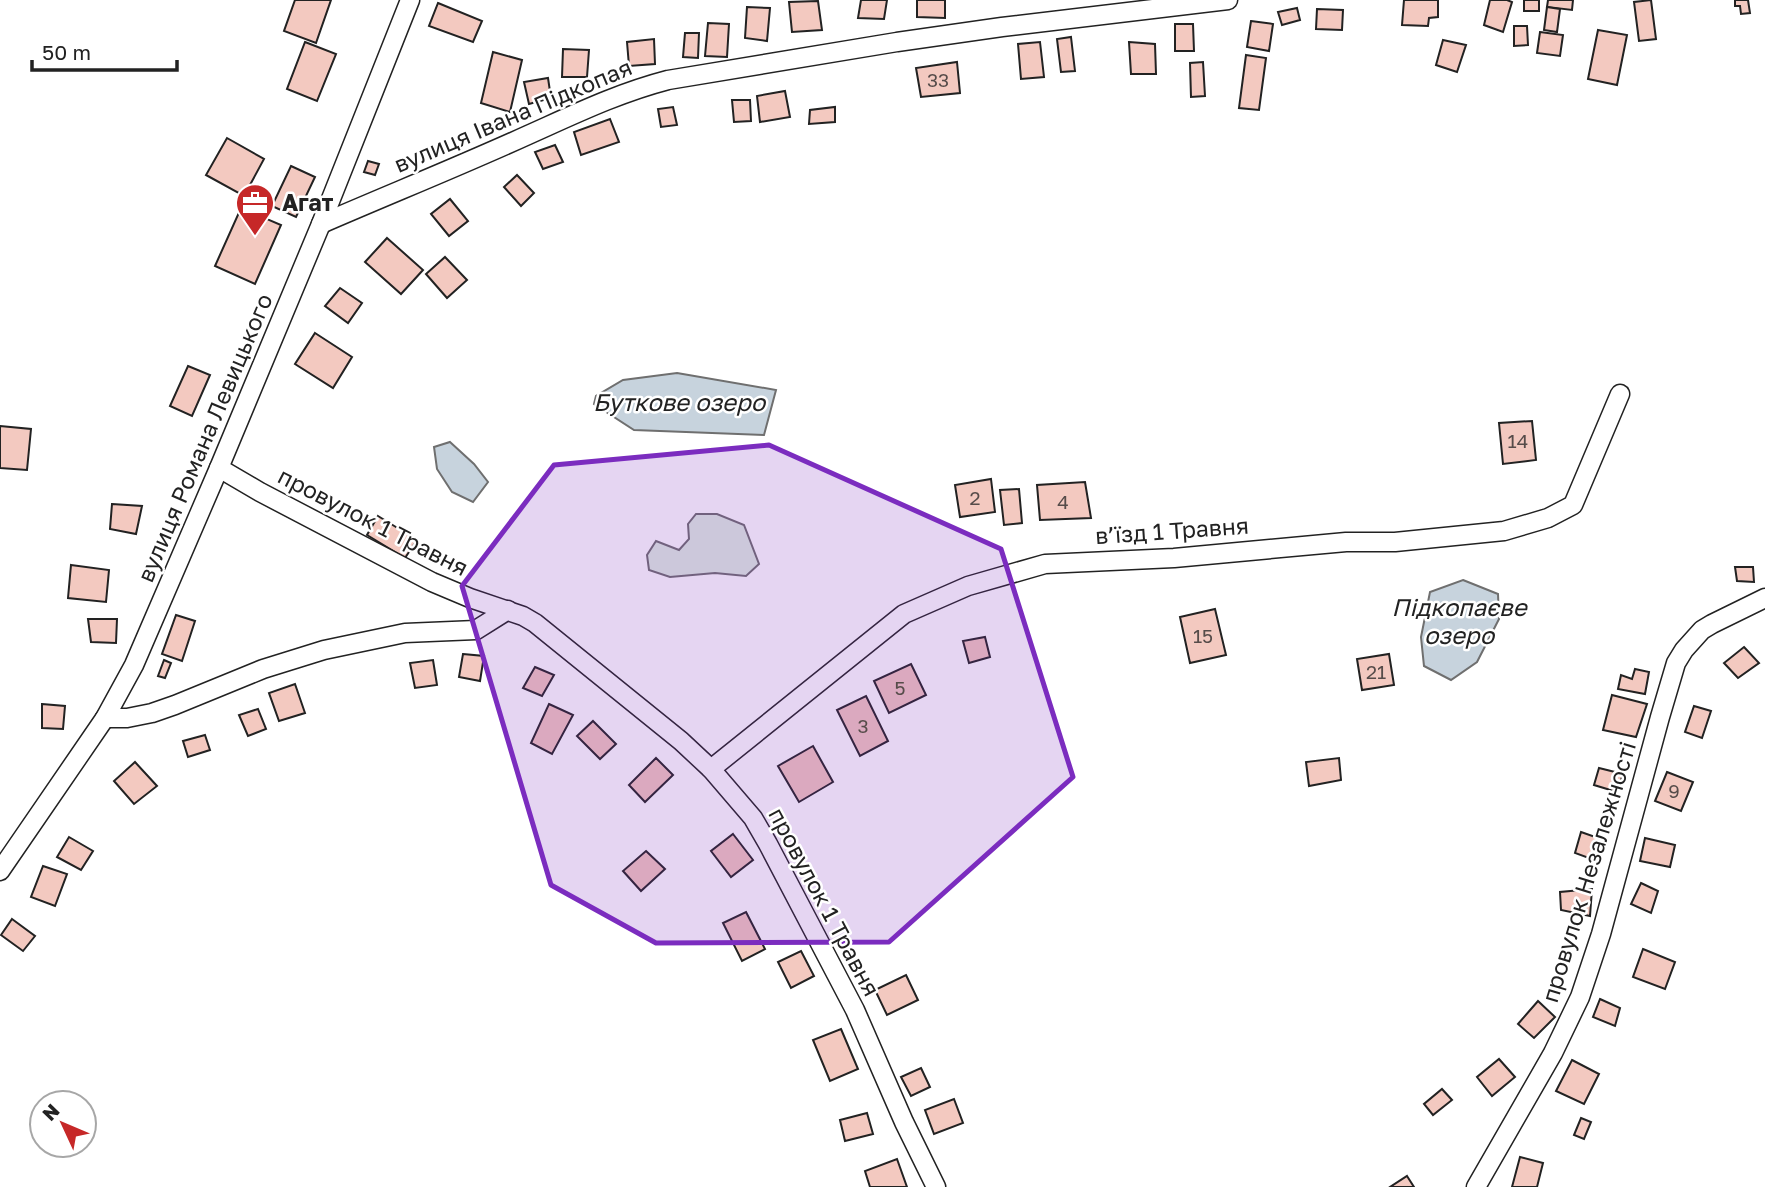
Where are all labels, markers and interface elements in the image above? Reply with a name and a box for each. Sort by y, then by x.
scale bar [32,28,177,72]
text: 50 m [42,39,91,65]
street label: вулиця Івана Підкопая [390,52,636,178]
house number: 33 [927,68,949,91]
office icon: Агат [234,182,276,237]
place label: Агат [282,188,333,216]
street label: вулиця Романа Левицького [131,289,278,586]
water label: Буткове озеро [593,387,767,417]
house number: 14 [1508,429,1528,452]
street label: провулок 1 Травня [274,461,473,581]
house number: 2 [969,486,981,509]
house number: 4 [1057,490,1069,513]
street label: в’їзд 1 Травня [1094,511,1250,549]
water label: Підкопаєве озеро [1391,592,1529,649]
house number: 15 [1193,624,1213,647]
house number: 21 [1366,660,1386,683]
house number: 5 [894,676,906,699]
house number: 3 [857,714,869,737]
street label: провулок Незалежності [1535,738,1641,1006]
house number: 9 [1668,779,1680,802]
street label: провулок 1 Травня [763,803,886,1001]
north arrow [28,1089,98,1159]
text: N [37,1099,64,1125]

